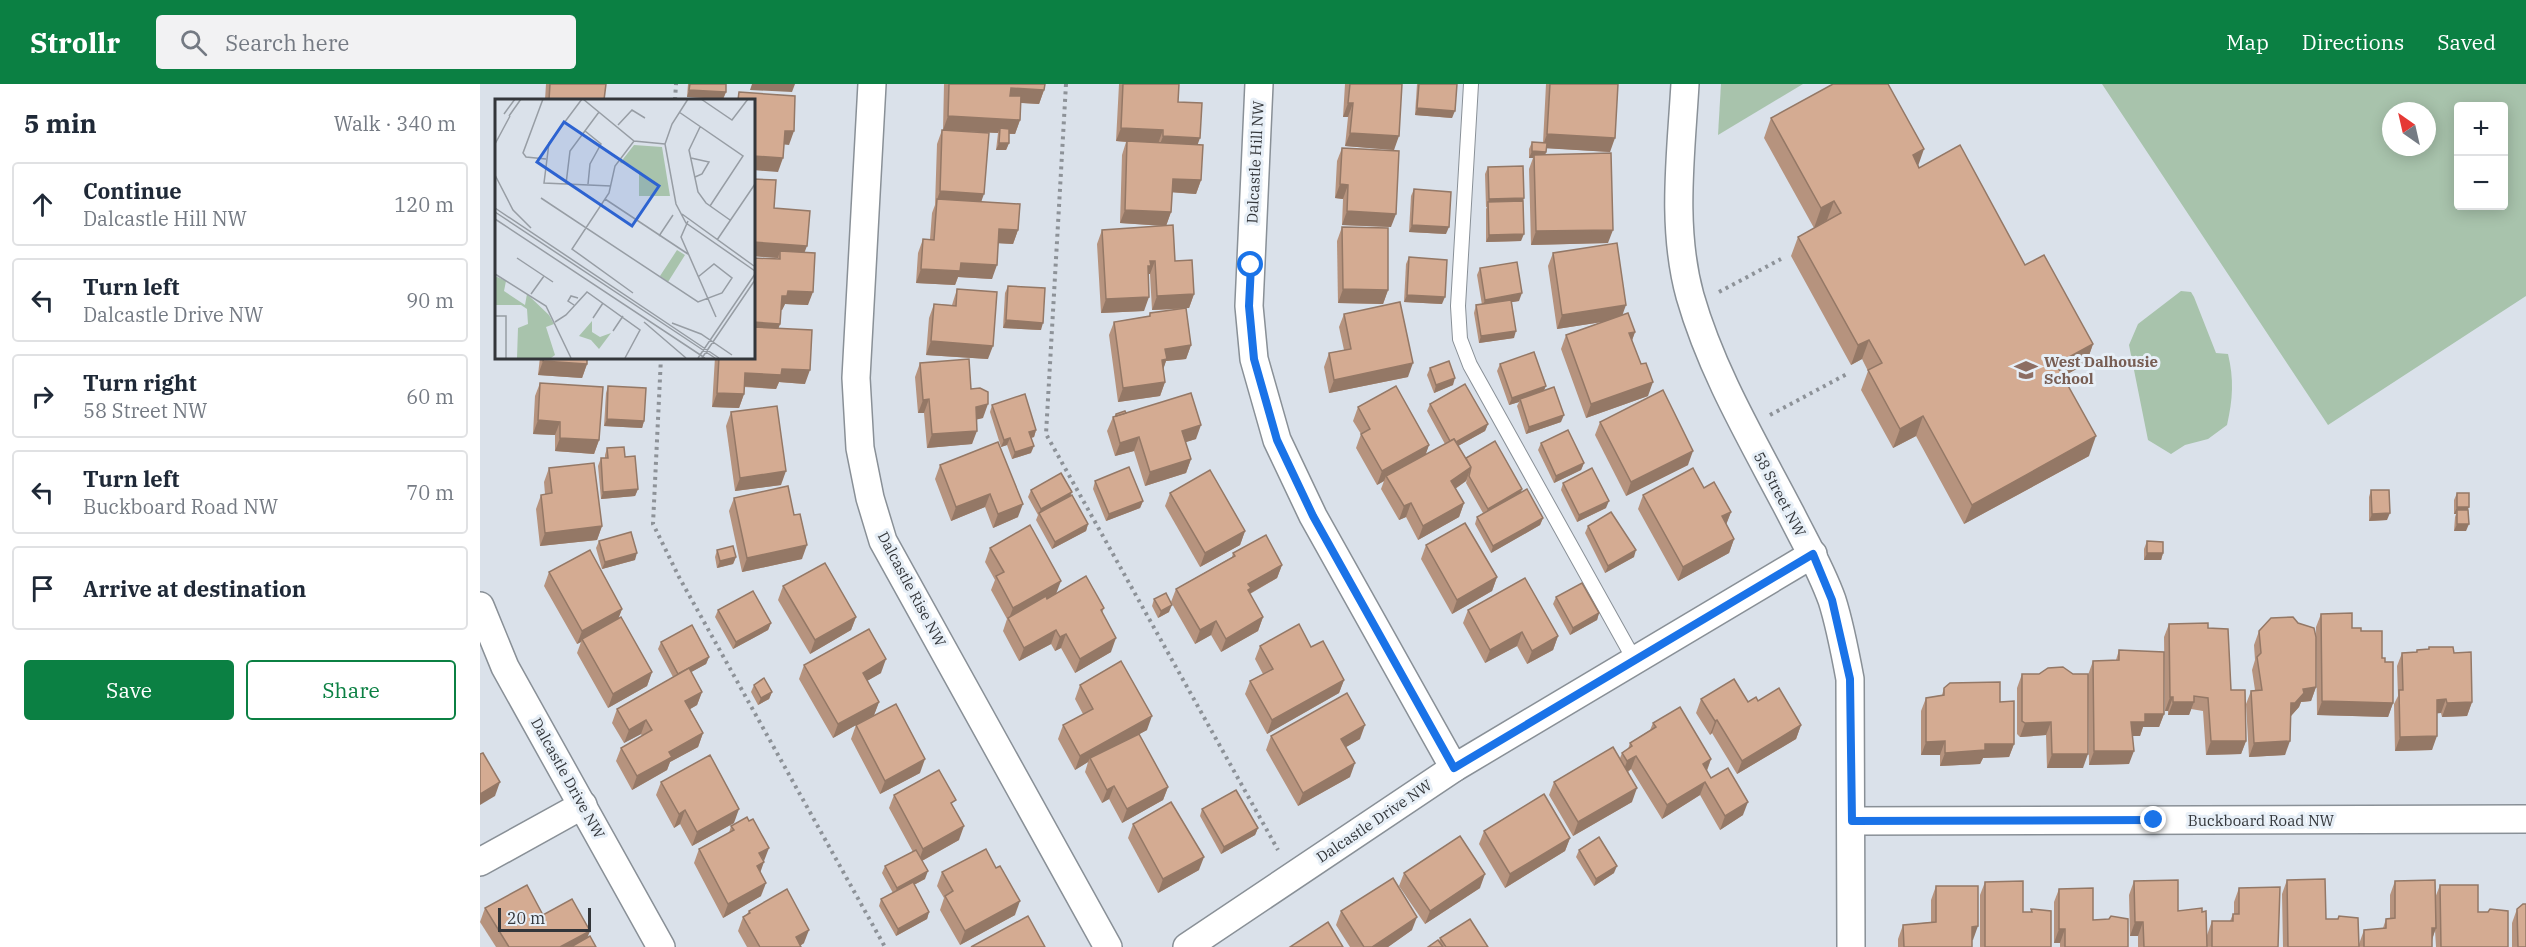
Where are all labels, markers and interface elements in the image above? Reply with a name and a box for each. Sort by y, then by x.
search box [156,15,576,69]
text: Strollr [30,24,120,61]
icon: search [177,26,210,59]
text: Search here [225,28,349,57]
text: Map [2226,28,2269,56]
text: Directions [2302,28,2404,56]
text: Saved [2437,28,2496,56]
inset map [495,99,754,358]
street label: Dalcastle Hill NW [1242,100,1268,224]
north arrow [2382,102,2436,156]
map controls [2454,102,2508,210]
button: + [2454,102,2508,156]
text: 5 min [24,106,97,140]
text: Walk · 340 m [334,110,456,137]
button: − [2454,156,2508,210]
text: Continue [83,176,182,205]
icon: ahead [26,188,59,221]
text: 120 m [394,191,454,218]
text: Dalcastle Hill NW [83,205,247,232]
route start [1237,251,1263,277]
text: Turn left [83,272,179,301]
icon: left [26,284,59,317]
text: 90 m [406,287,454,314]
text: Dalcastle Drive NW [83,301,263,328]
place label: West Dalhousie School [2044,352,2158,388]
school or university icon: West Dalhousie School [2013,357,2039,383]
text: Turn right [83,368,197,397]
icon: right [26,380,59,413]
text: 60 m [406,383,454,410]
text: 58 Street NW [83,397,207,424]
street label: 58 Street NW [1750,448,1811,540]
text: Turn left [83,464,179,493]
icon: left [26,476,59,509]
text: 70 m [406,479,454,506]
text: Buckboard Road NW [83,493,278,520]
street label: Dalcastle Rise NW [874,528,951,650]
icon: arrive [26,572,59,605]
text: Arrive at destination [83,574,306,603]
button: Save [24,660,234,720]
button: Share [246,660,456,720]
street label: Dalcastle Drive NW [527,714,609,842]
street label: Dalcastle Drive NW [1313,775,1436,867]
route end [2140,806,2166,832]
street label: Buckboard Road NW [2188,811,2335,830]
scale bar [498,905,591,932]
text: 20 m [507,908,545,928]

